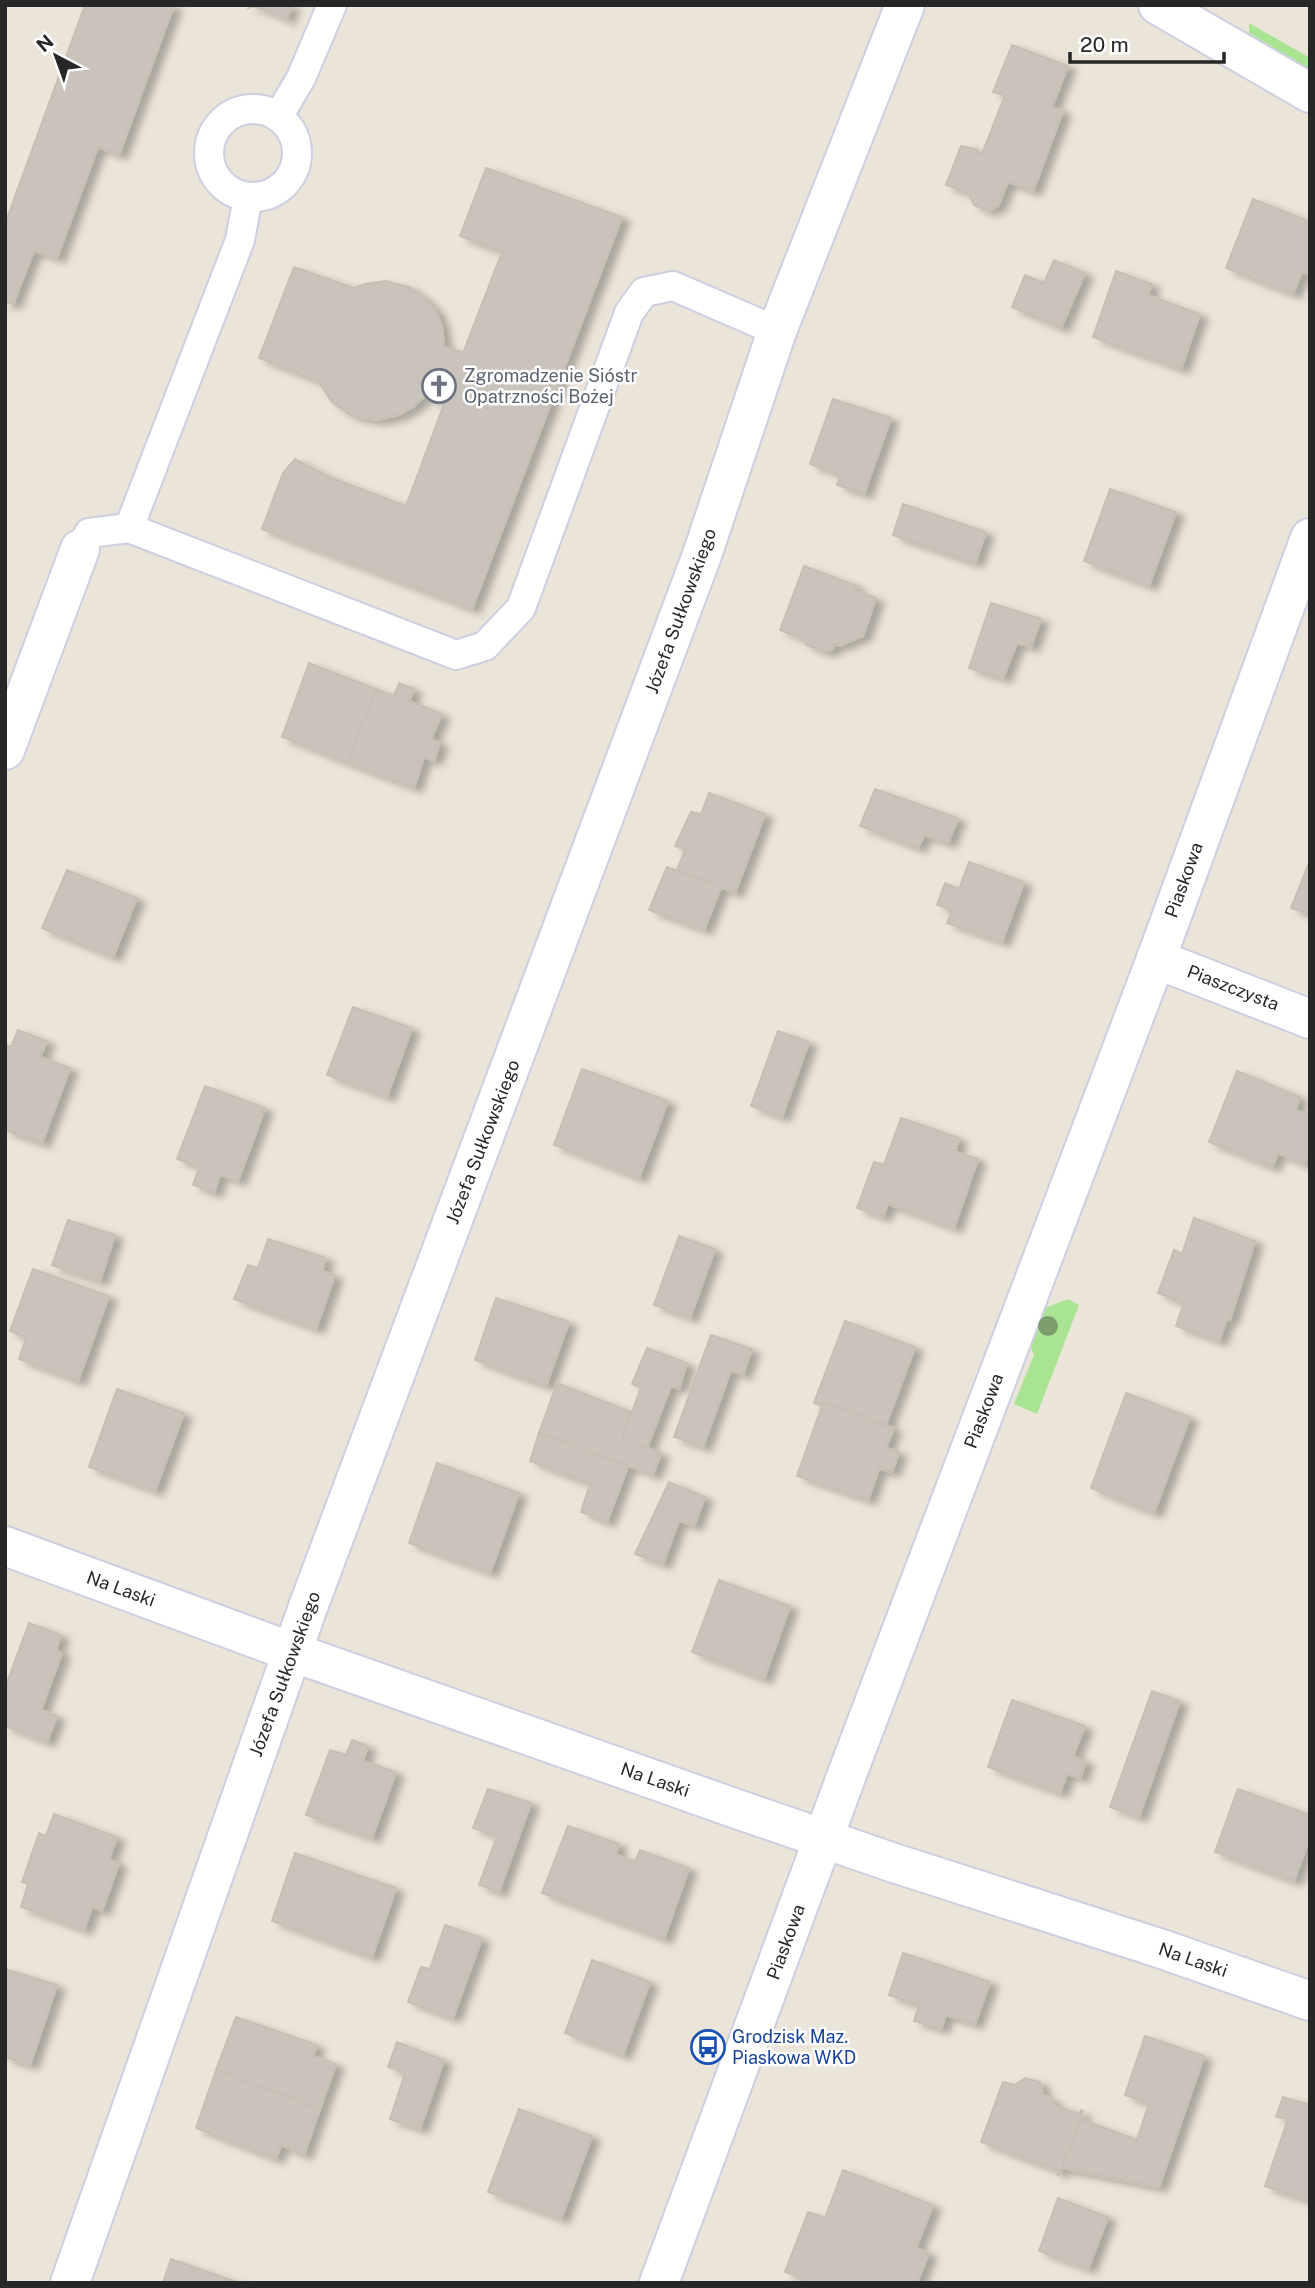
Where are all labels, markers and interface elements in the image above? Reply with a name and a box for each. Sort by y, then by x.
north arrow [21,21,91,91]
scale bar [1070,21,1224,65]
text: N [32,30,58,56]
text: 20 m [1080,32,1129,57]
place label: Zgromadzenie Sióstr Opatrzności Bożej [464,365,638,407]
church icon: Zgromadzenie Sióstr Opatrzności Bożej [420,367,458,405]
street label: Józefa Sułkowskiego [641,525,720,696]
street label: Piaskowa [1160,839,1207,920]
street label: Piaszczysta [1184,960,1282,1015]
street label: Józefa Sułkowskiego [442,1057,524,1227]
street label: Piaskowa [960,1370,1007,1451]
street label: Na Laski [84,1566,158,1611]
street label: Józefa Sułkowskiego [245,1588,324,1759]
street label: Na Laski [618,1758,692,1801]
street label: Piaskowa [762,1901,809,1982]
street label: Na Laski [1156,1938,1230,1981]
place label: Grodzisk Maz. Piaskowa WKD [732,2026,856,2068]
bus stop icon: Grodzisk Maz. Piaskowa WKD [689,2028,727,2066]

